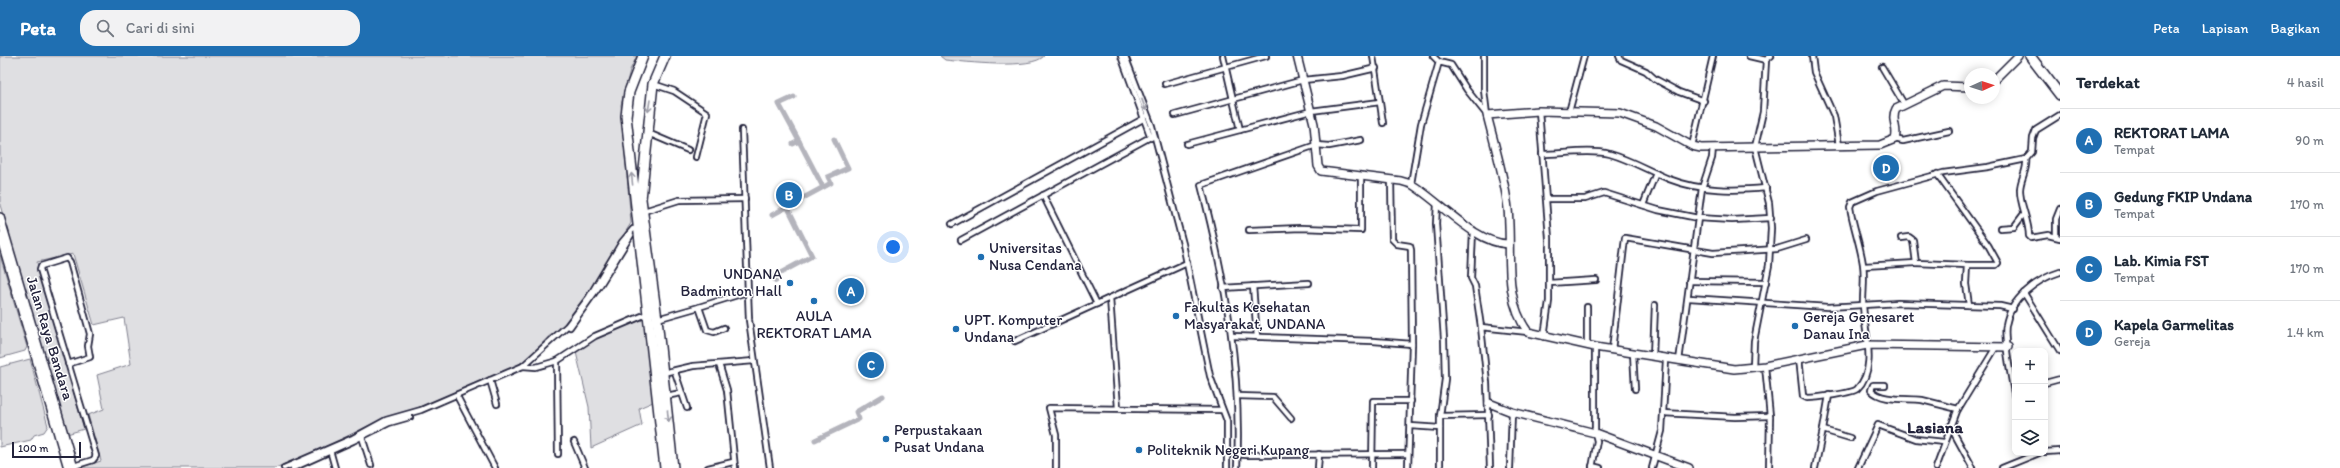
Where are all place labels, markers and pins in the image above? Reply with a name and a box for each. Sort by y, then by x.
pin: D [1873,153,1899,183]
pin: B [776,180,802,210]
place label: Universitas Nusa Cendana [989,239,1082,274]
marker: Universitas Nusa Cendana [976,252,986,262]
place label: UNDANA Badminton Hall [680,265,783,300]
pin: A [838,276,864,306]
marker: UNDANA Badminton Hall [785,278,795,288]
marker: AULA REKTORAT LAMA [809,296,819,306]
place label: Fakultas Kesehatan Masyarakat, UNDANA [1184,298,1326,333]
place label: AULA REKTORAT LAMA [757,307,872,342]
place label: Gereja Genesaret Danau Ina [1803,308,1915,343]
place label: UPT. Komputer Undana [964,311,1062,346]
marker: Fakultas Kesehatan Masyarakat, UNDANA [1171,311,1181,321]
marker: Gereja Genesaret Danau Ina [1790,321,1800,331]
marker: UPT. Komputer Undana [951,324,961,334]
pin: C [858,350,884,380]
place label: Perpustakaan Pusat Undana [894,421,984,456]
marker: Perpustakaan Pusat Undana [881,434,891,444]
place label: Politeknik Negeri Kupang [1147,441,1310,459]
marker: Politeknik Negeri Kupang [1134,445,1144,455]

